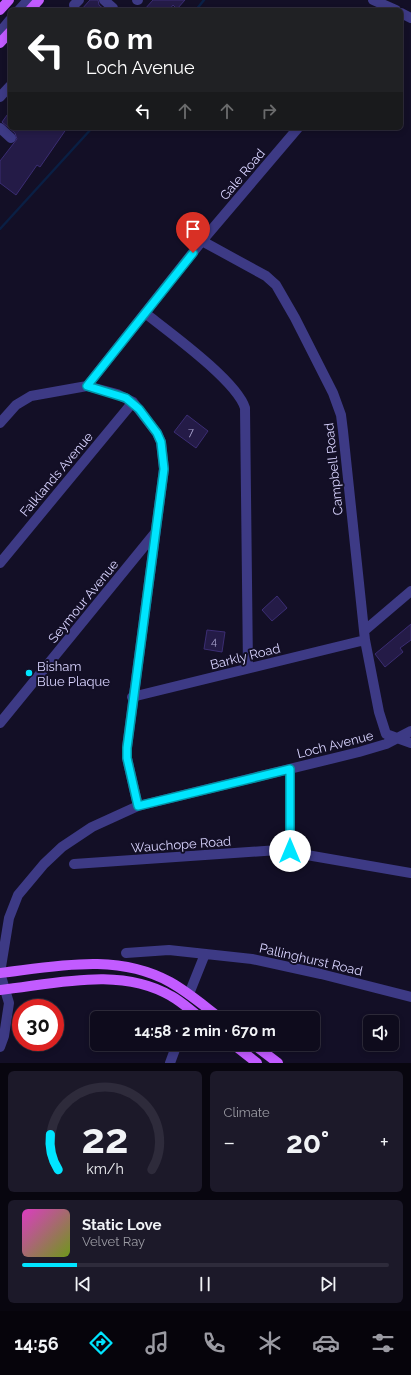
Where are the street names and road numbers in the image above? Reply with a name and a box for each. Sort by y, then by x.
street label: Gale Road [217,146,268,203]
street label: Campbell Road [321,422,346,516]
street label: Falklands Avenue [17,429,96,520]
street label: Seymour Avenue [45,556,122,646]
street label: Barkly Road [209,641,282,672]
street label: Loch Avenue [295,728,375,761]
street label: Wauchope Road [130,834,232,855]
street label: Pallinghurst Road [258,940,364,979]

